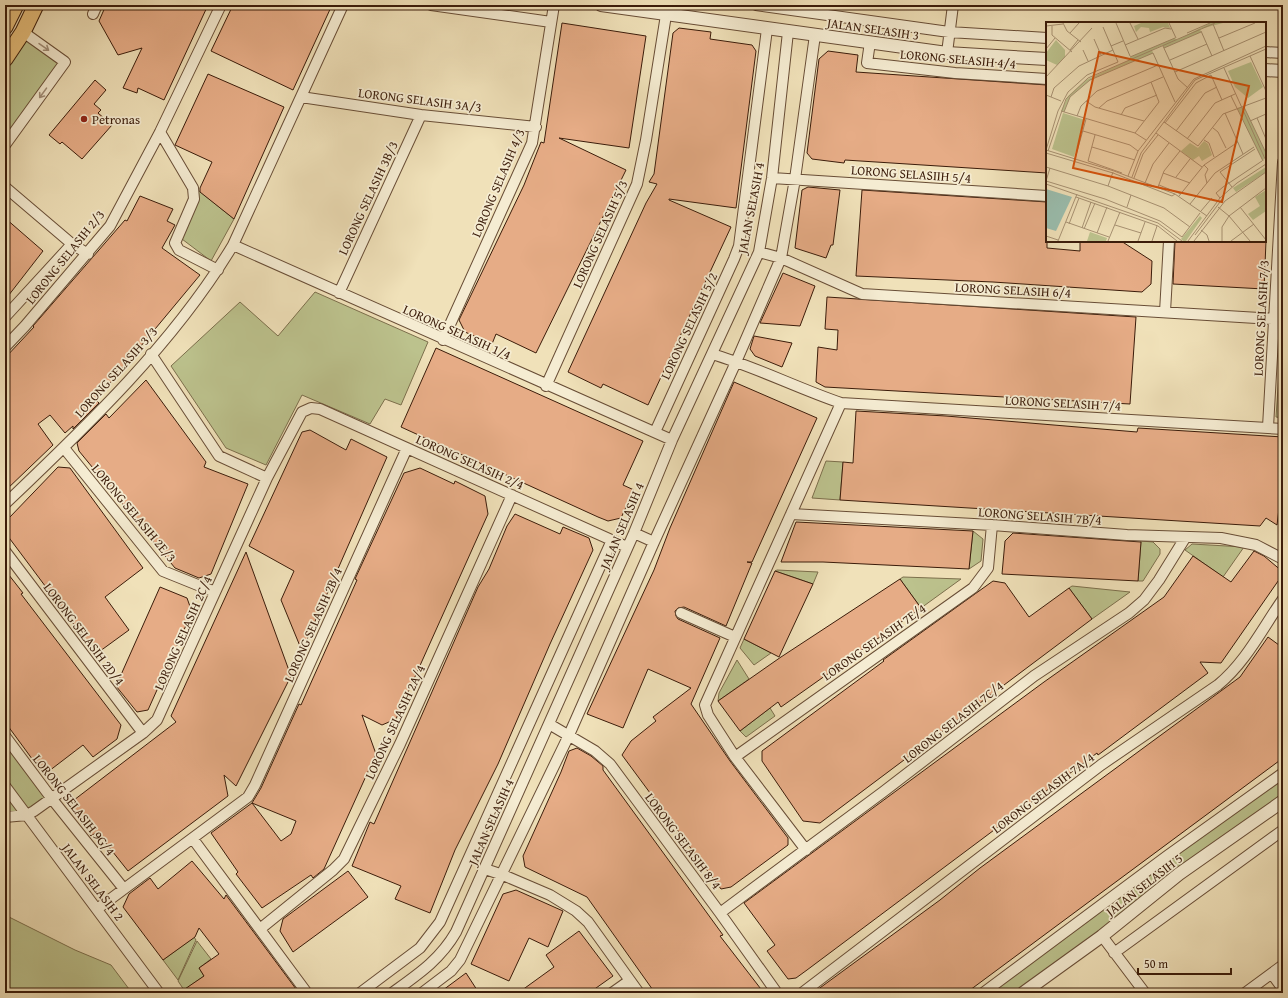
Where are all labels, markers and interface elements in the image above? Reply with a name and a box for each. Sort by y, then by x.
street label: JALAN SELASIH 3 [824,13,920,45]
inset map [1046,22,1266,242]
one-way arrow [38,43,49,51]
street label: LORONG SELASIH 4/4 [899,44,1017,74]
street label: LORONG SELASIH 3A/3 [357,83,483,117]
one-way arrow [39,87,47,98]
place label: Petronas [92,110,140,129]
marker: Petronas [79,114,89,124]
street label: LORONG SELASIH 4/3 [467,126,529,240]
street label: LORONG SELASIH 3B/3 [333,138,403,258]
street label: LORONG SELASIIH 5/4 [850,160,972,188]
street label: JALAN SELASIH 4 [732,161,769,257]
street label: LORONG SELASIH 5/3 [568,177,632,291]
street label: LORONG SELASIH 2/3 [21,206,109,308]
street label: LORONG SELASIH 7/3 [1248,259,1274,377]
street label: LORONG SELASIH 5/2 [656,269,722,383]
street label: LORONG SELASIH 6/4 [954,277,1072,303]
street label: LORONG SELASIH 1/4 [400,300,514,364]
street label: LORONG SELASIH 3/3 [70,322,162,422]
street label: LORONG SELASIH 7/4 [1004,390,1122,416]
street label: LORONG SELASIH 2/4 [413,430,527,494]
street label: LORONG SELASIH 2E/3 [87,460,181,566]
street label: JALAN SELASIH 4 [594,480,649,574]
street label: LORONG SELASIH 7B/4 [978,502,1102,530]
street label: LORONG SELASIH 2B/4 [279,565,347,685]
street label: LORONG SELASIH 2C/4 [149,573,217,693]
street label: LORONG SELASIH 2D/4 [39,579,129,689]
street label: LORONG SELASIH 7E/4 [818,599,930,685]
street label: LORONG SELASIH 2A/4 [360,662,430,782]
street label: LORONG SELASIH 7C/4 [899,677,1007,767]
street label: LORONG SELASIH 7A/4 [988,748,1098,838]
street label: LORONG SELASIH 9G/4 [28,750,120,860]
street label: JALAN SELASIH 4 [463,776,519,870]
street label: LORONG SELASIH 8/4 [640,789,726,893]
street label: JALAN SELASIH 2 [56,838,129,925]
street label: JALAN SELASIH 5 [1100,849,1186,922]
scale bar [1138,950,1231,976]
text: 50 m [1144,955,1168,972]

